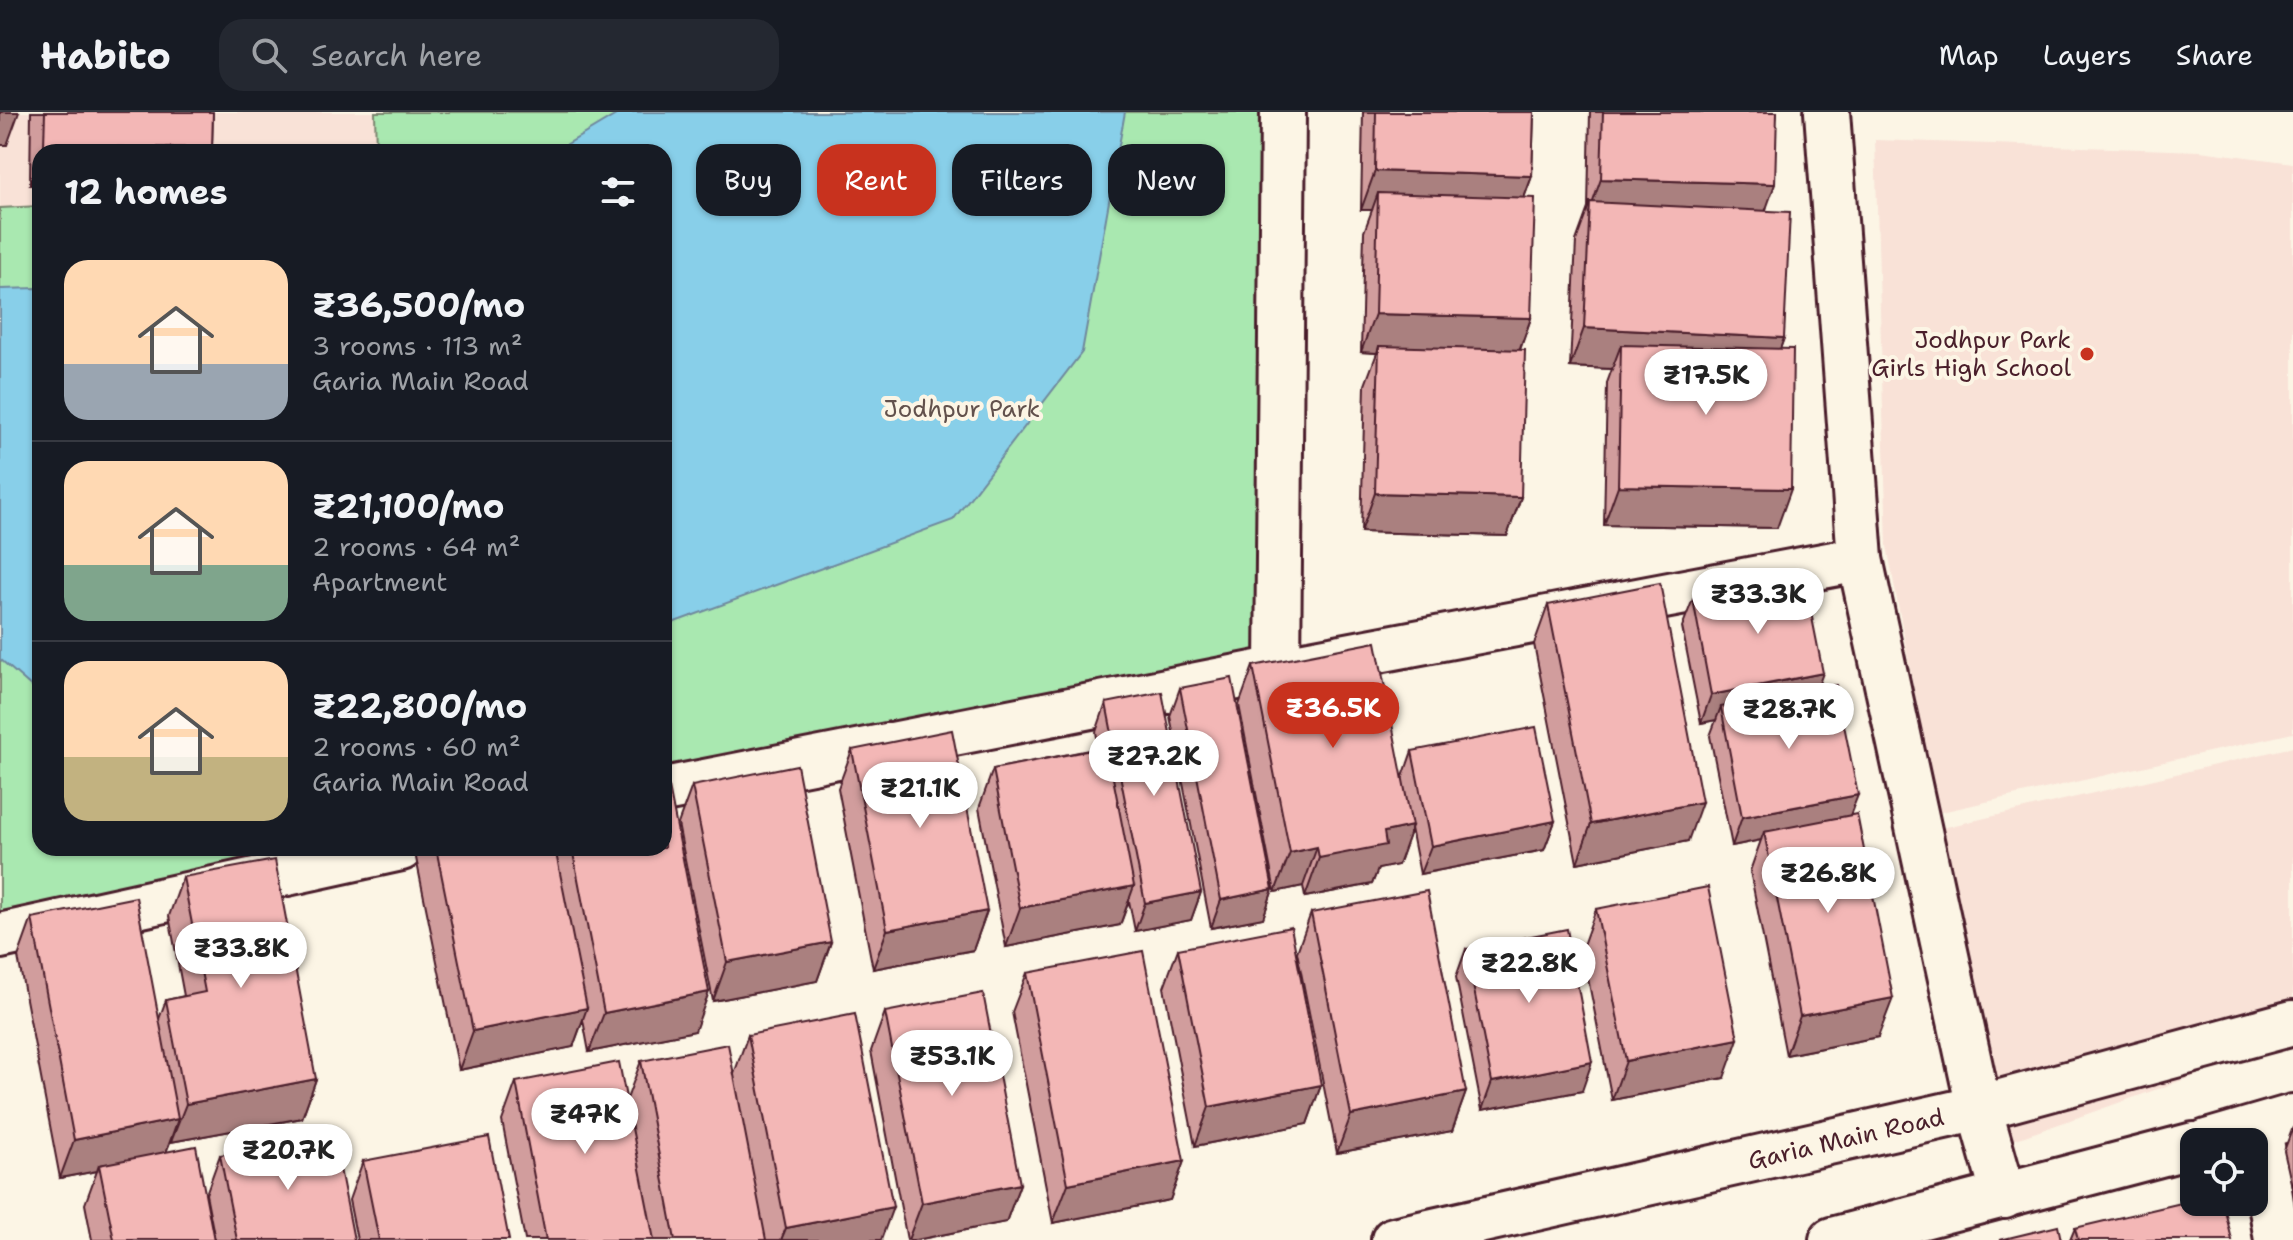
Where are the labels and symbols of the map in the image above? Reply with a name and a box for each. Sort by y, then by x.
place label: Jodhpur Park Girls High School [1871,324,2072,384]
marker: Jodhpur Park Girls High School [2078,345,2096,363]
pin: ₹17.5K [1641,349,1771,417]
park label: Jodhpur Park [884,393,1040,425]
pin: ₹33.3K [1693,568,1823,636]
pin: ₹36.5K [1268,682,1398,750]
pin: ₹28.7K [1724,683,1854,751]
pin: ₹27.2K [1089,730,1219,798]
pin: ₹21.1K [855,762,985,830]
pin: ₹26.8K [1763,847,1893,915]
pin: ₹33.8K [176,922,306,990]
pin: ₹22.8K [1464,937,1594,1005]
pin: ₹53.1K [887,1030,1017,1098]
pin: ₹47K [538,1088,632,1156]
street label: Garia Main Road [1745,1101,1947,1177]
pin: ₹20.7K [223,1124,353,1192]

